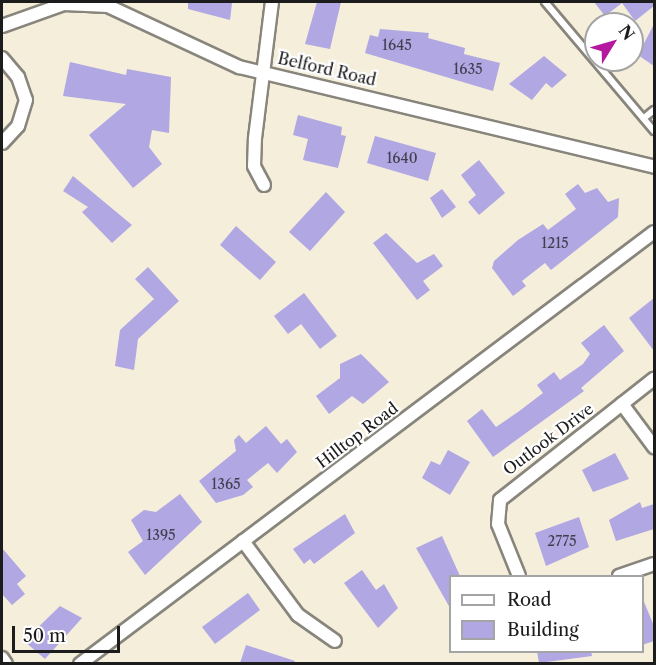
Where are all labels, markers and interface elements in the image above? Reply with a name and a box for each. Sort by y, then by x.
north arrow [584,12,644,72]
text: N [615,21,639,44]
house number: 1645 [382,37,412,53]
street label: Belford Road [276,48,378,90]
house number: 1635 [453,61,483,77]
house number: 1640 [386,150,418,166]
house number: 1215 [541,235,569,251]
street label: Hilltop Road [312,398,402,472]
street label: Outlook Drive [499,399,597,479]
house number: 1365 [211,476,241,492]
house number: 1395 [146,527,176,543]
house number: 2775 [547,533,577,549]
legend [449,575,644,653]
text: Road [507,589,552,611]
scale bar [15,614,123,652]
text: Building [507,619,579,641]
text: 50 m [23,625,66,647]

